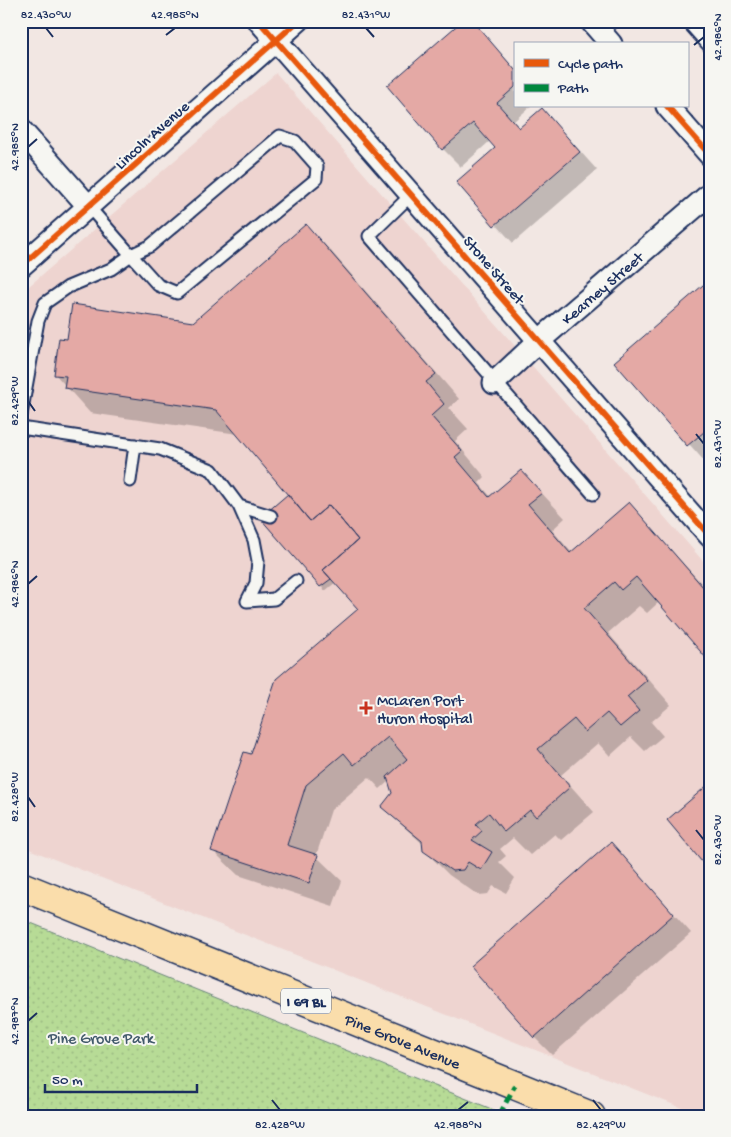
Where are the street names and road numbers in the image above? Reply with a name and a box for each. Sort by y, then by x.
street label: Lincoln Avenue [112,98,195,175]
street label: Stone Street [457,233,528,311]
street label: Kearney Street [559,249,650,330]
road number: I 69 BL [281,988,331,1014]
street label: Pine Grove Avenue [340,1011,463,1076]

